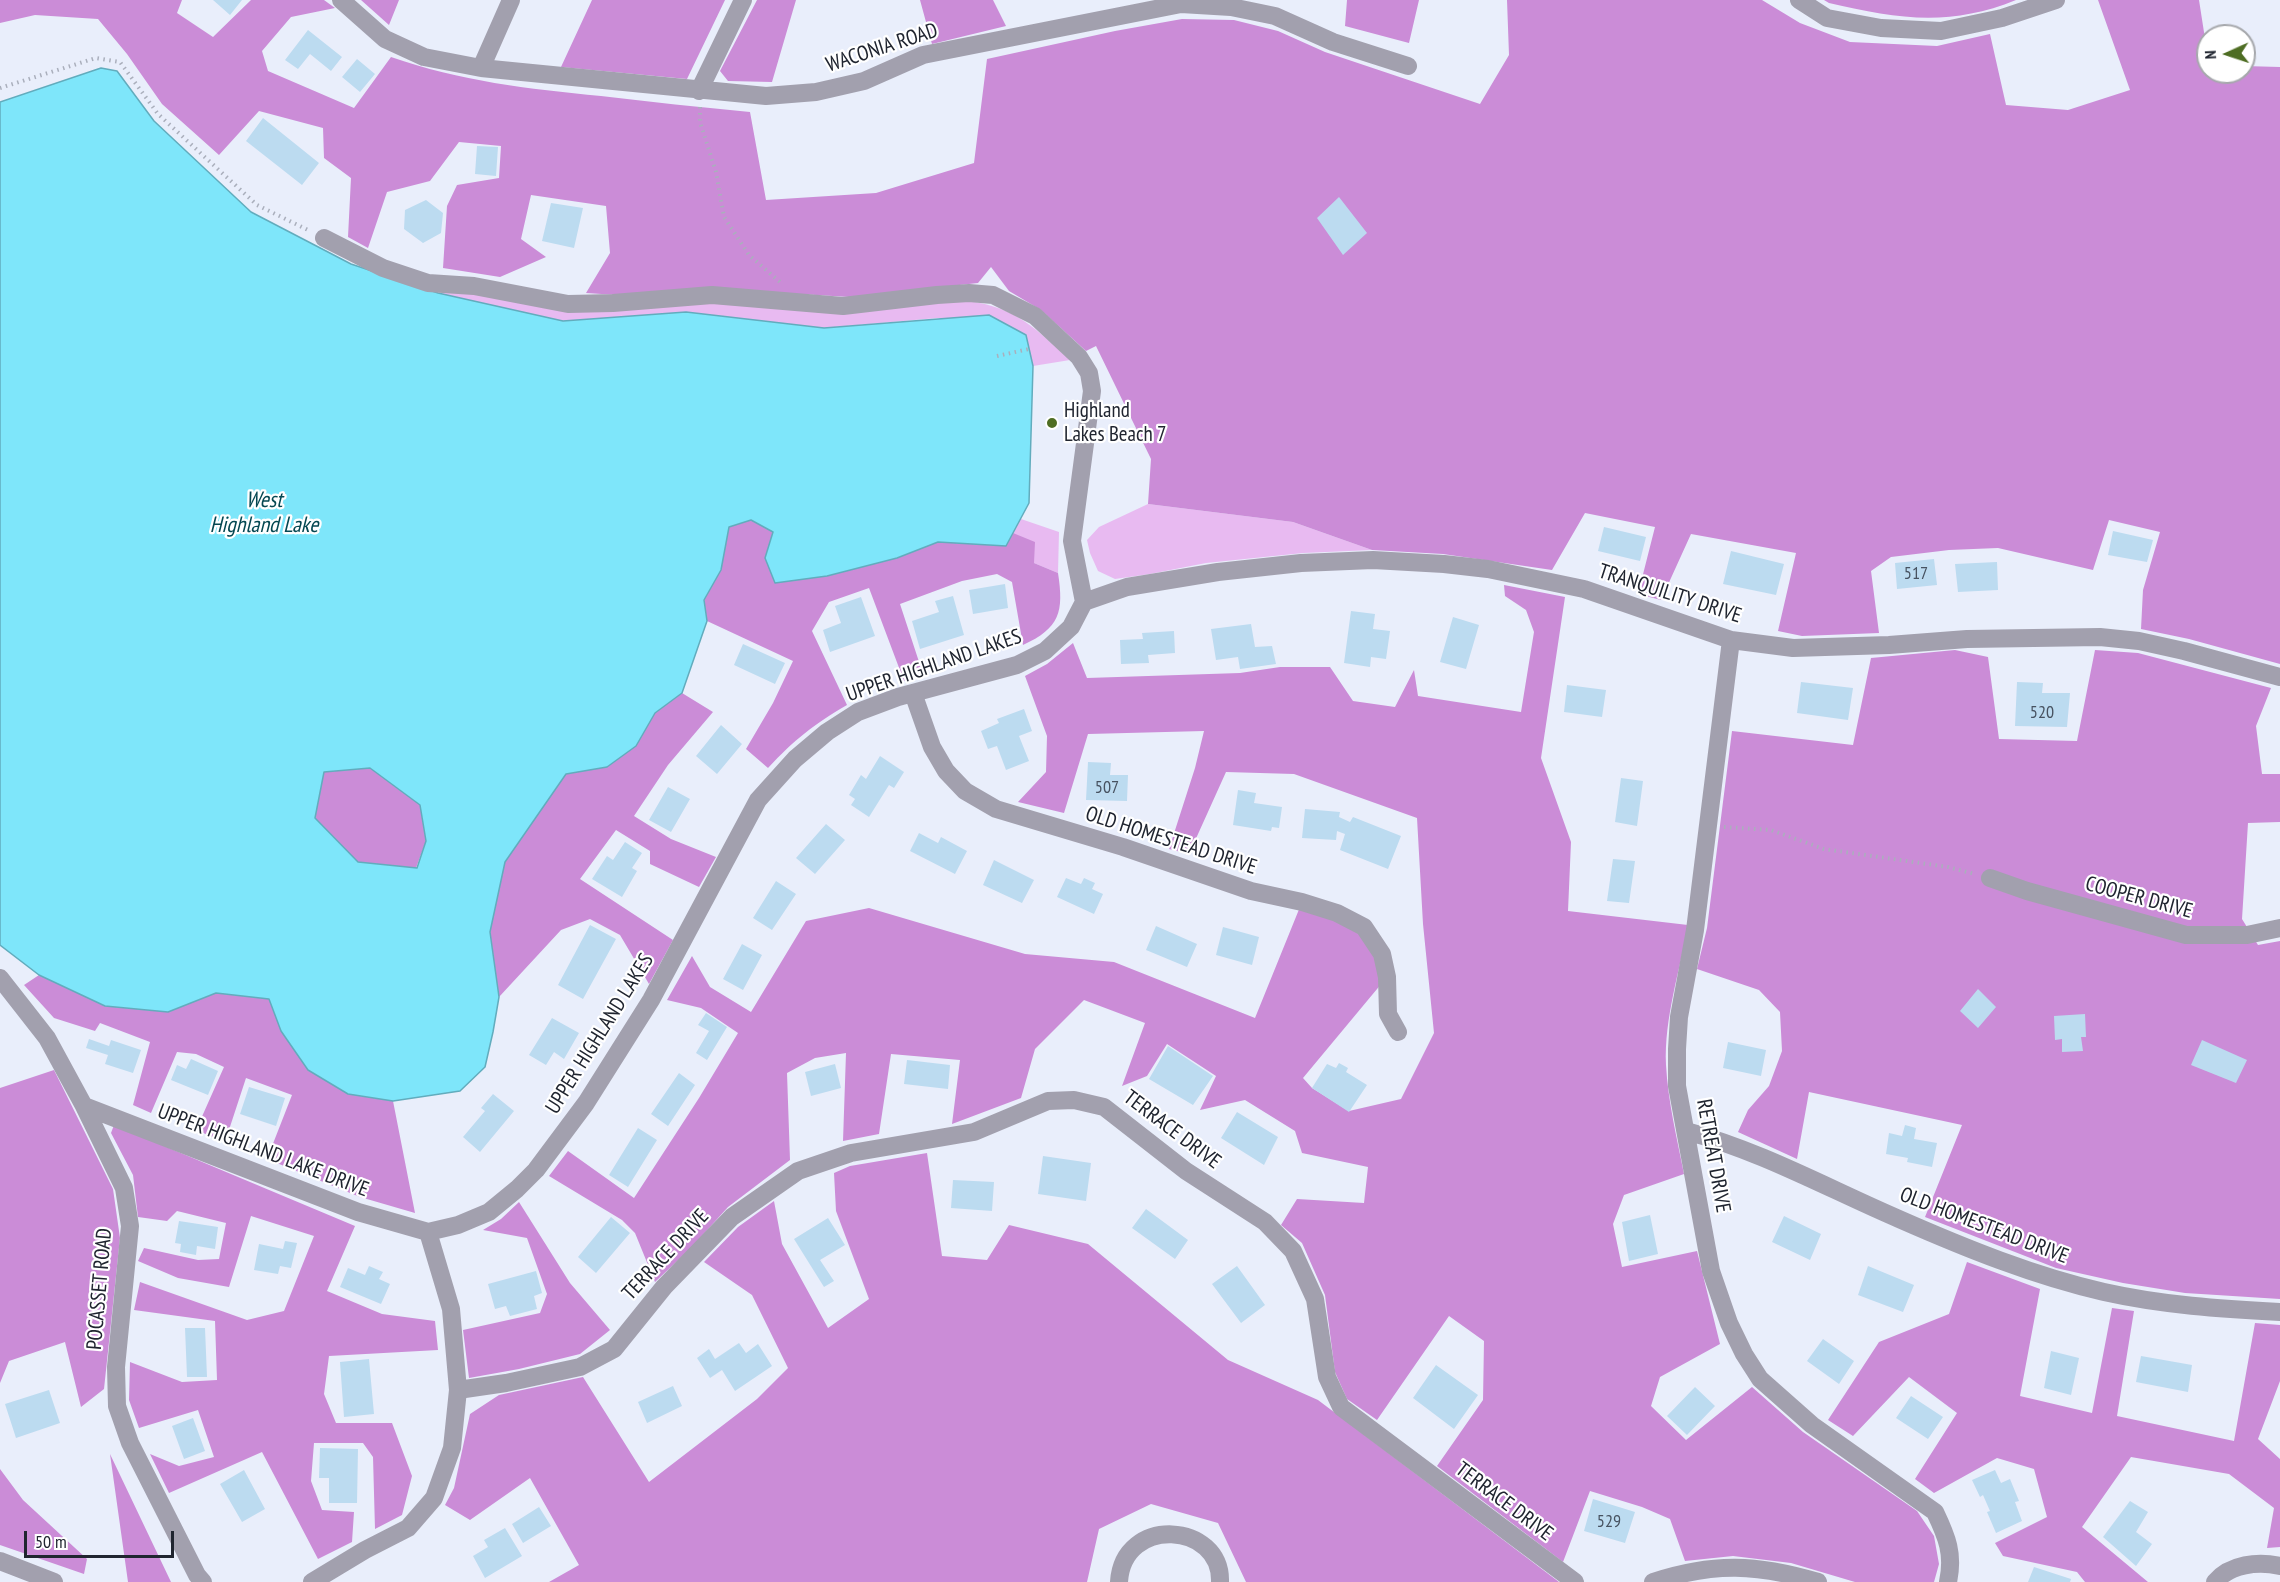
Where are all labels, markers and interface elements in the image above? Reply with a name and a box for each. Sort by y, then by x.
street label: WACONIA ROAD [823,18,941,78]
north arrow [2196,24,2256,84]
text: N [2200,50,2220,60]
place label: Highland Lakes Beach 7 [1064,398,1167,448]
marker: Highland Lakes Beach 7 [1045,416,1059,430]
water label: West Highland Lake [210,488,318,540]
street label: TRANQUILITY DRIVE [1595,559,1745,629]
house number: 517 [1904,563,1928,585]
street label: UPPER HIGHLAND LAKES [843,624,1025,708]
house number: 520 [2030,702,2054,724]
house number: 507 [1095,777,1119,799]
street label: OLD HOMESTEAD DRIVE [1082,801,1260,881]
street label: COOPER DRIVE [2083,872,2195,924]
street label: UPPER HIGHLAND LAKES [541,949,659,1119]
street label: TERRACE DRIVE [1118,1085,1226,1175]
street label: RETREAT DRIVE [1691,1097,1735,1215]
street label: UPPER HIGHLAND LAKE DRIVE [154,1099,372,1203]
street label: OLD HOMESTEAD DRIVE [1896,1182,2072,1270]
street label: TERRACE DRIVE [617,1204,715,1306]
street label: POCASSET ROAD [82,1227,118,1351]
street label: TERRACE DRIVE [1450,1457,1558,1547]
house number: 529 [1597,1511,1621,1533]
scale bar [27,1519,177,1557]
text: 50 m [35,1530,67,1553]

